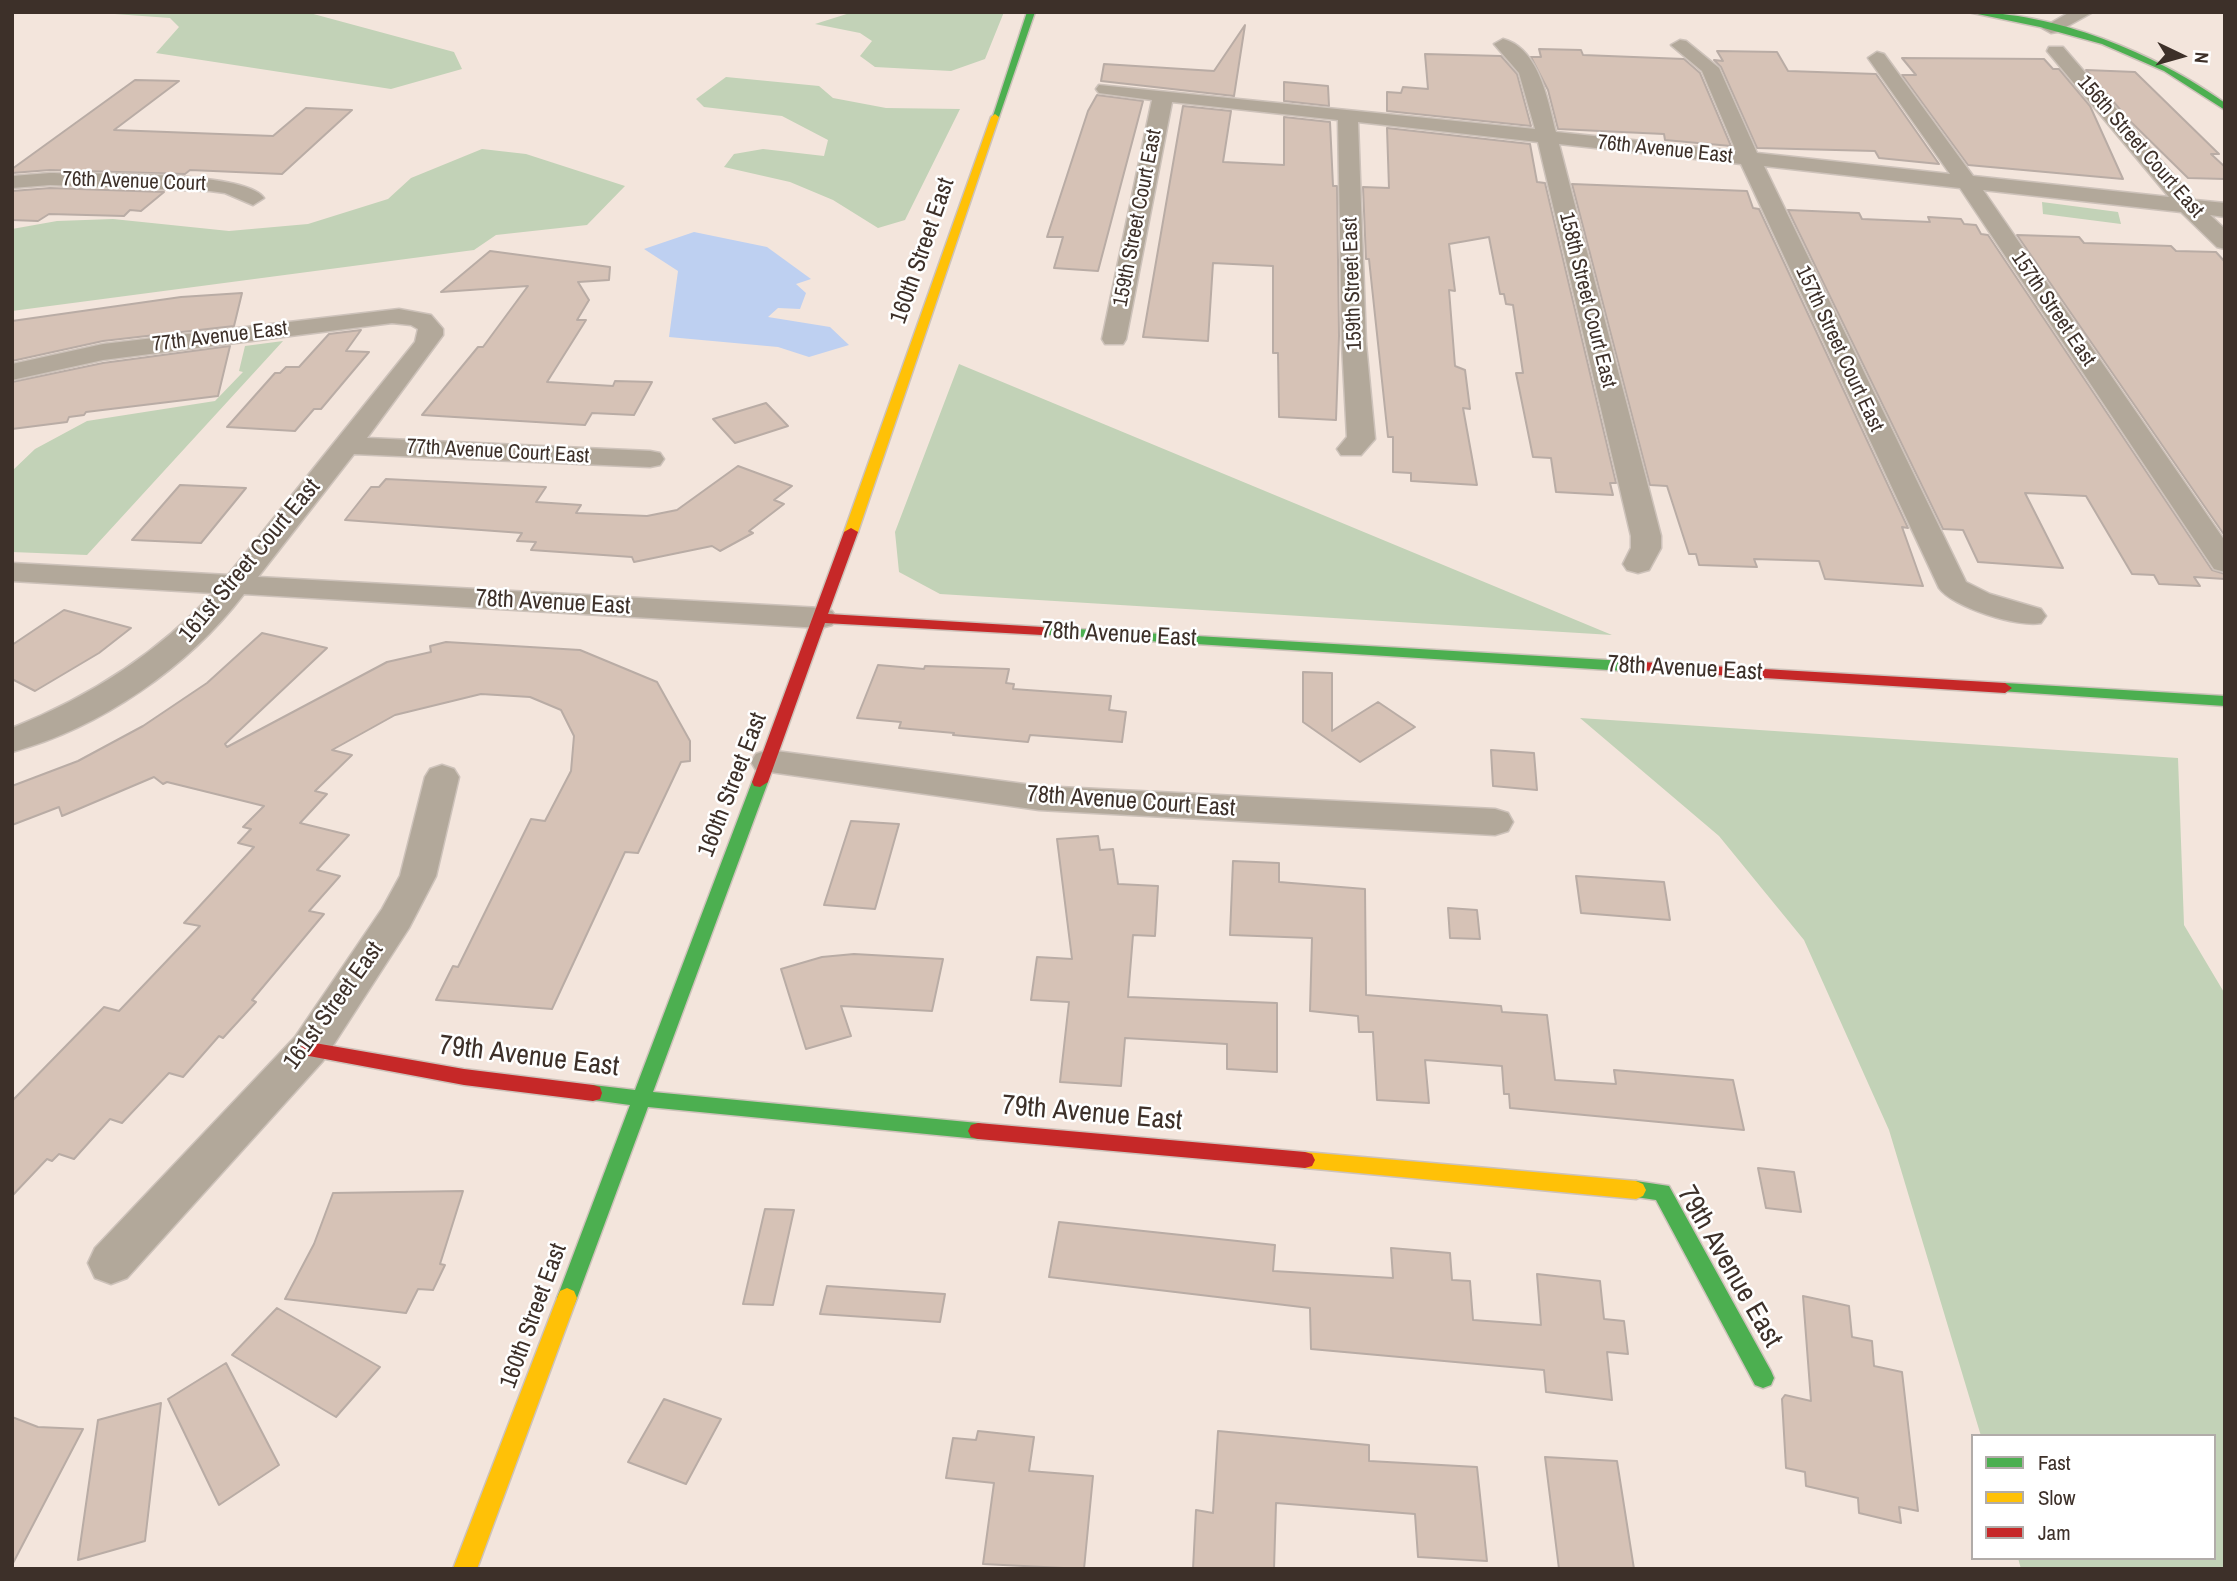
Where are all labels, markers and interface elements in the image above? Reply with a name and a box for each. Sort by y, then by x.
north arrow [2146,21,2216,91]
text: N [2188,51,2215,65]
street label: 156th Street Court East [2071,71,2209,223]
street label: 159th Street Court East [1108,127,1168,309]
street label: 76th Avenue East [1596,130,1734,170]
street label: 76th Avenue Court [62,167,206,197]
street label: 160th Street East [885,174,961,328]
street label: 158th Street Court East [1553,210,1621,390]
street label: 159th Street East [1338,217,1368,351]
street label: 157th Street East [2005,247,2101,371]
street label: 157th Street Court East [1790,262,1888,436]
street label: 77th Avenue East [151,316,289,358]
street label: 77th Avenue Court East [406,435,590,469]
street label: 161st Street Court East [173,473,327,649]
street label: 78th Avenue East [475,585,631,621]
street label: 78th Avenue East [1041,617,1197,653]
street label: 78th Avenue East [1607,651,1763,687]
street label: 160th Street East [692,709,774,861]
street label: 78th Avenue Court East [1026,780,1236,824]
street label: 161st Street East [278,936,390,1076]
street label: 79th Avenue East [437,1029,621,1085]
street label: 79th Avenue East [1000,1089,1184,1139]
street label: 79th Avenue East [1669,1180,1789,1354]
street label: 160th Street East [494,1240,574,1392]
legend [1971,1434,2216,1560]
text: Fast [2038,1448,2071,1477]
text: Slow [2038,1483,2075,1512]
text: Jam [2038,1518,2071,1547]

